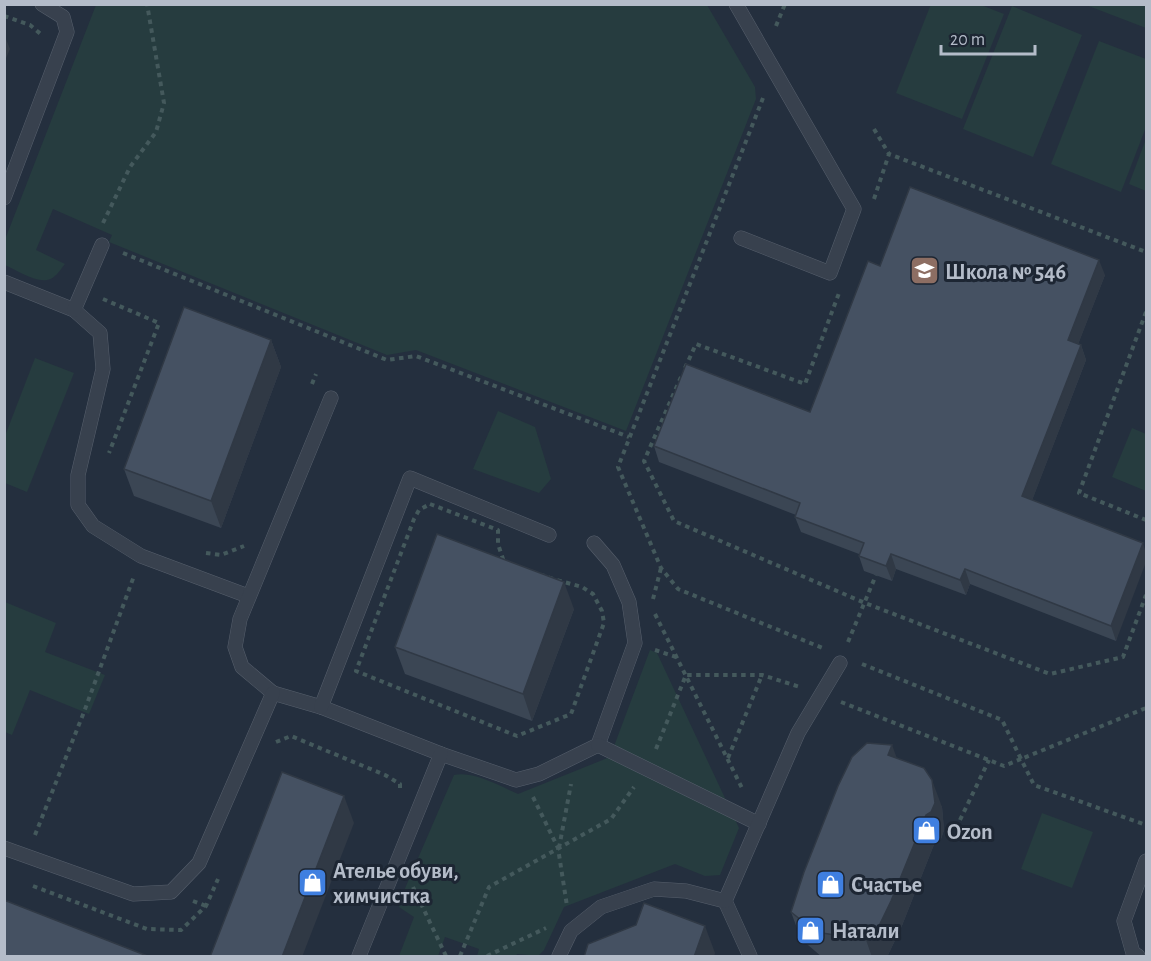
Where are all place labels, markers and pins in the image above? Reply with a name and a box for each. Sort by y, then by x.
school or university icon: Школа № 546 [908,255,940,287]
place label: Школа № 546 [945,261,1066,283]
shop icon: Ozon [910,815,942,847]
place label: Ozon [947,821,993,843]
place label: Ателье обуви, химчистка [333,860,459,907]
shop icon: Ателье обуви, химчистка [296,867,328,899]
shop icon: Счастье [814,868,846,900]
place label: Счастье [851,874,922,896]
shop icon: Натали [795,914,827,946]
place label: Натали [832,920,900,942]

